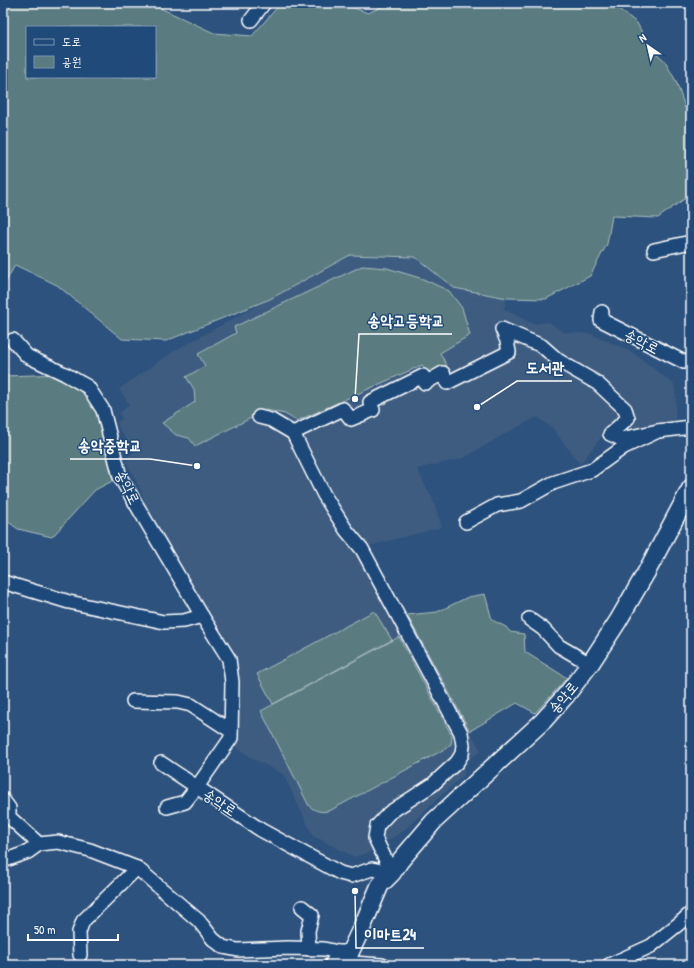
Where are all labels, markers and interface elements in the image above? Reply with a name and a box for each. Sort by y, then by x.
legend [26,26,156,78]
north arrow [628,26,668,66]
text: N [636,30,649,45]
text: 도로 [62,33,81,50]
text: 공원 [62,53,81,70]
callout: 송악고등학교 [359,306,452,334]
text: 송악고등학교 [367,309,445,331]
street label: 송악로 [621,323,663,359]
callout: 도서관 [517,353,572,381]
text: 도서관 [526,356,564,378]
callout: 송악중학교 [70,431,150,459]
text: 송악중학교 [78,434,142,456]
street label: 송악로 [111,466,145,508]
street label: 송악로 [543,676,583,718]
street label: 송악로 [199,783,241,821]
scale bar [28,916,118,942]
callout: 이마트24 [356,920,424,948]
text: 50 m [34,921,55,938]
text: 이마트24 [364,923,416,945]

